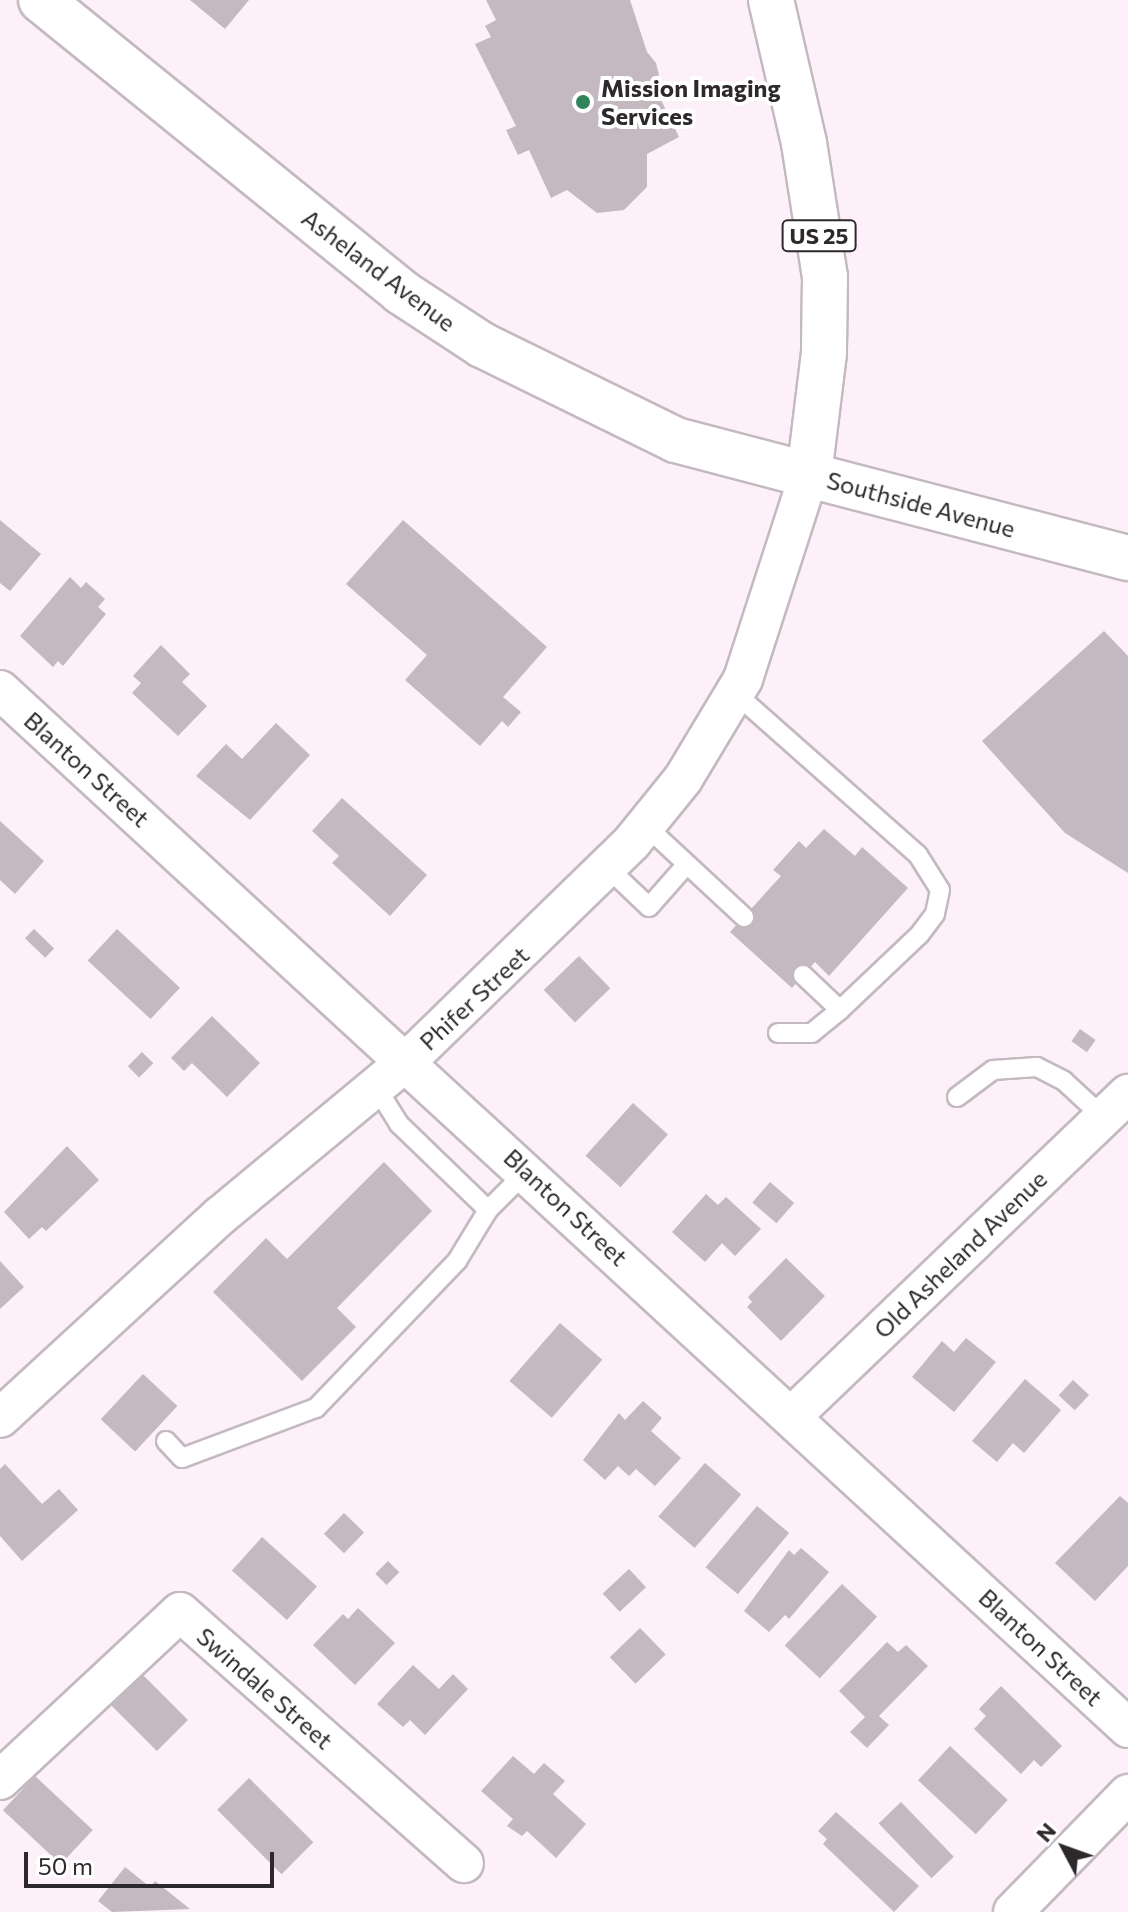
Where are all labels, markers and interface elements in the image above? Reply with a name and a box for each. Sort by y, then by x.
place label: Mission Imaging Services [601,74,781,130]
marker: Mission Imaging Services [572,91,594,113]
street label: Asheland Avenue [297,203,461,337]
road number: US 25 [781,218,857,254]
street label: Southside Avenue [824,465,1018,543]
street label: Blanton Street [19,705,155,833]
street label: Phifer Street [414,940,534,1056]
street label: Blanton Street [498,1143,634,1271]
street label: Old Asheland Avenue [868,1164,1052,1344]
street label: Blanton Street [973,1583,1109,1711]
street label: Swindale Street [191,1621,339,1755]
north arrow [1024,1808,1104,1888]
text: N [1030,1817,1061,1847]
scale bar [28,1836,278,1886]
text: 50 m [38,1851,93,1880]

